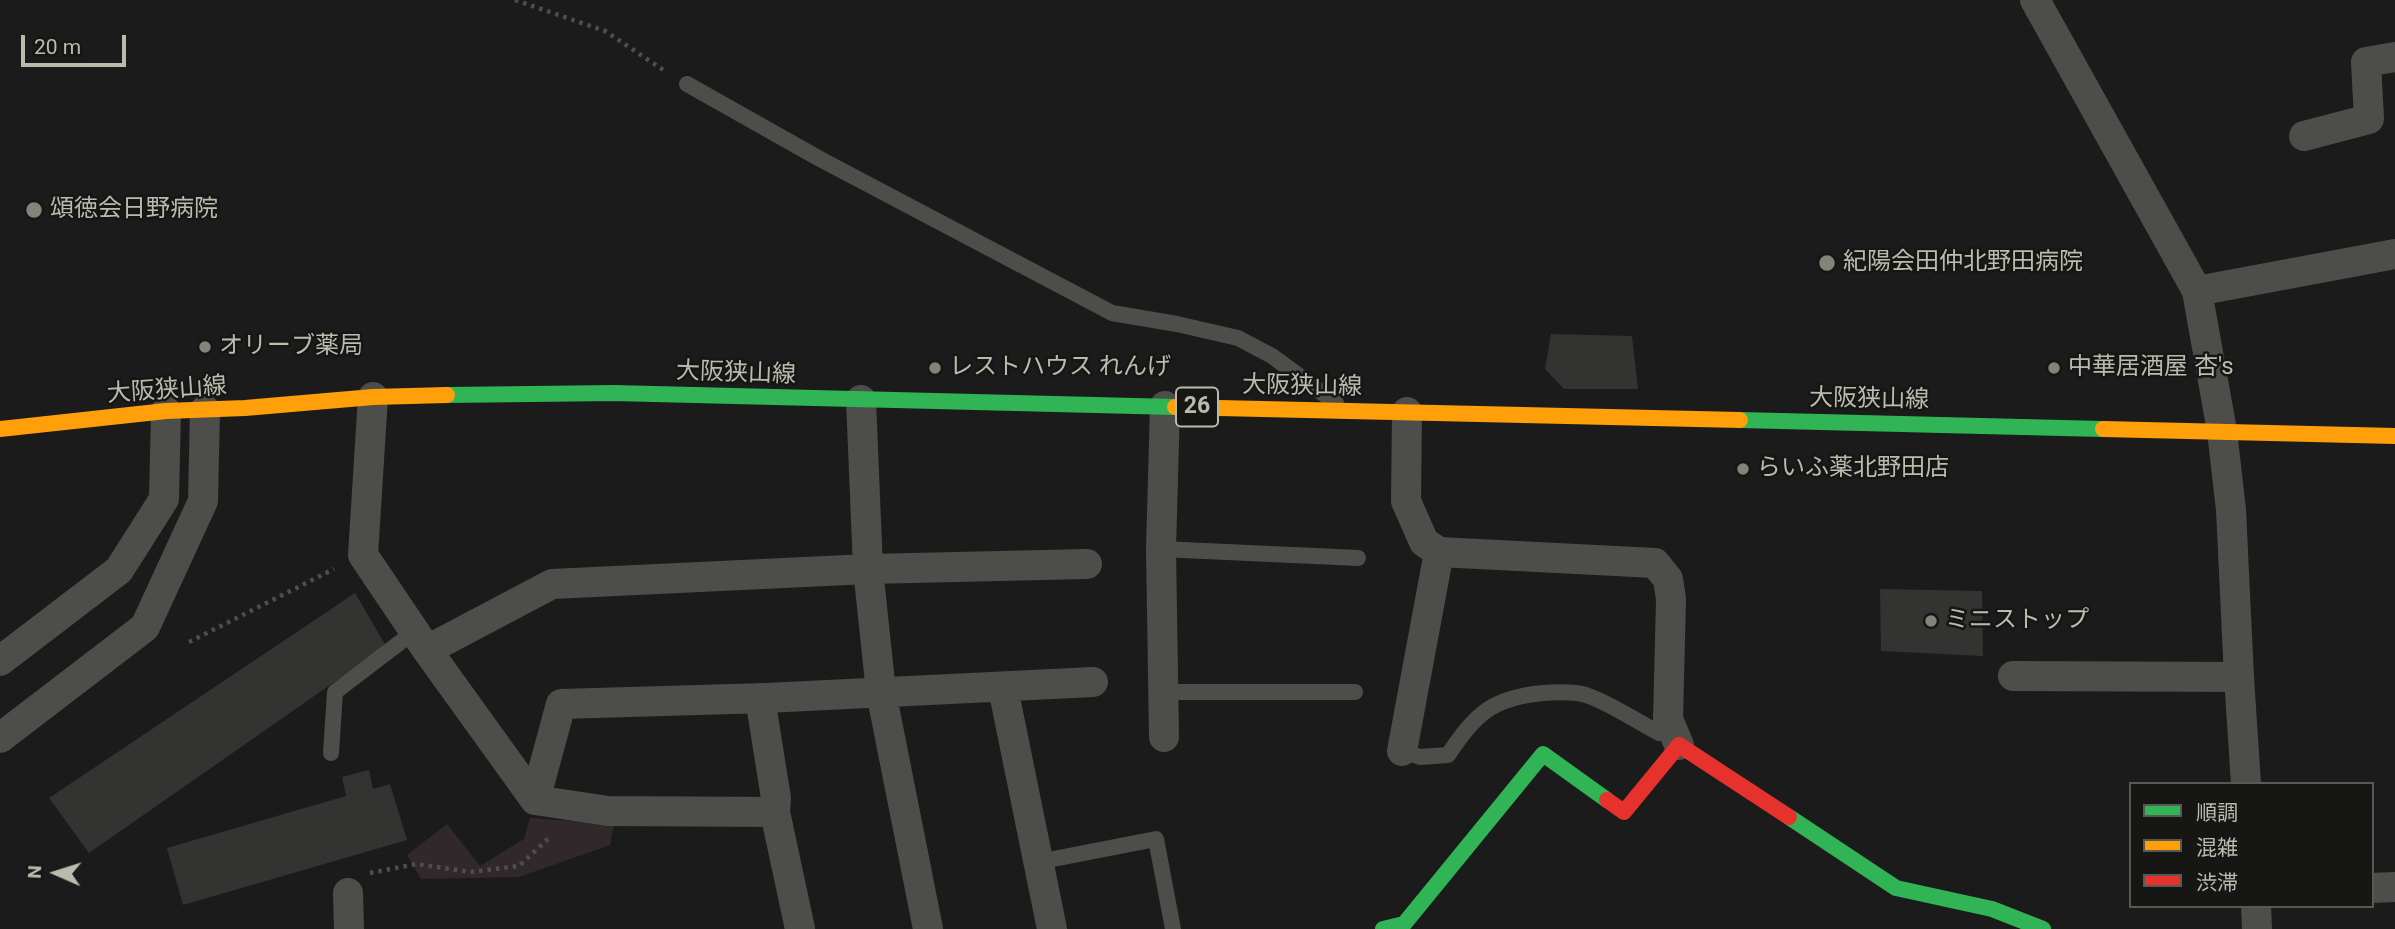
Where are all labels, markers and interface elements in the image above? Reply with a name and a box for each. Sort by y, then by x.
scale bar [24,21,130,65]
text: 20 m [34,35,81,59]
place label: 頌徳会日野病院 [50,196,218,224]
marker: 頌徳会日野病院 [24,200,44,220]
place label: 紀陽会田仲北野田病院 [1843,249,2083,277]
marker: 紀陽会田仲北野田病院 [1817,253,1837,273]
place label: オリーブ薬局 [219,333,363,361]
marker: オリーブ薬局 [197,339,213,355]
place label: レストハウス れんげ [949,354,1171,382]
place label: 中華居酒屋 杏's [2068,354,2234,382]
street label: 大阪狭山線 [676,358,796,390]
marker: レストハウス れんげ [927,360,943,376]
marker: 中華居酒屋 杏's [2046,360,2062,376]
street label: 大阪狭山線 [106,372,228,410]
street label: 大阪狭山線 [1242,372,1362,402]
street label: 大阪狭山線 [1809,385,1929,415]
road number: 26 [1176,388,1218,426]
place label: らいふ薬北野田店 [1757,455,1949,483]
marker: らいふ薬北野田店 [1735,461,1751,477]
place label: ミニストップ [1945,607,2089,635]
marker: ミニストップ [1923,613,1939,629]
legend [2129,782,2374,908]
text: 順調 [2196,801,2238,825]
text: 混雑 [2196,836,2238,860]
north arrow [21,838,91,908]
text: N [23,865,46,879]
text: 渋滞 [2196,871,2238,895]

